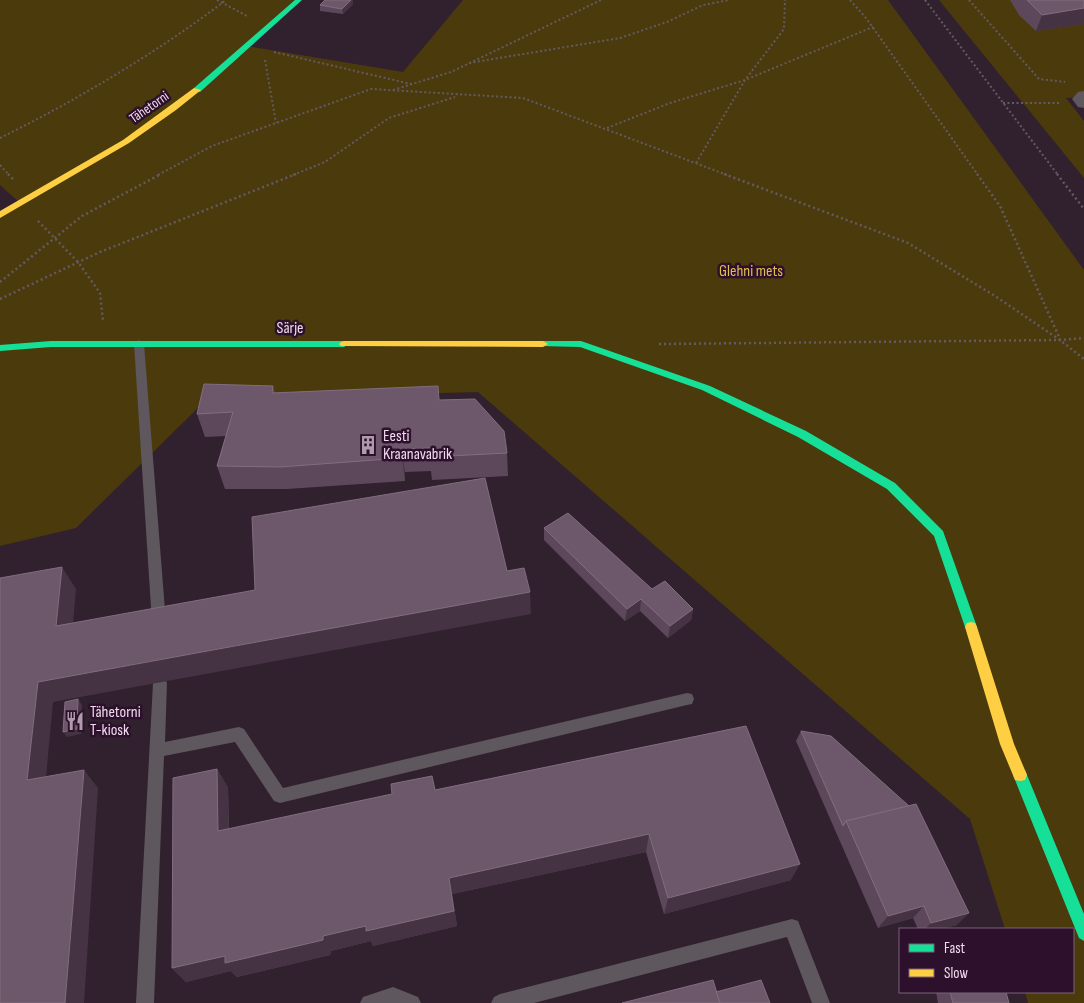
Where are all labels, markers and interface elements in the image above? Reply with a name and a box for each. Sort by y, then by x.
street label: Tähetorni [126,87,172,127]
park label: Glehni mets [719,262,783,281]
street label: Särje [277,319,303,338]
place label: Eesti Kraanavabrik [383,427,452,464]
building icon: Eesti Kraanavabrik [357,434,379,456]
place label: Tähetorni T-kiosk [90,703,141,740]
restaurant icon: Tähetorni T-kiosk [64,710,86,732]
legend [899,928,1074,993]
text: Fast [944,939,966,958]
text: Slow [944,964,968,983]

